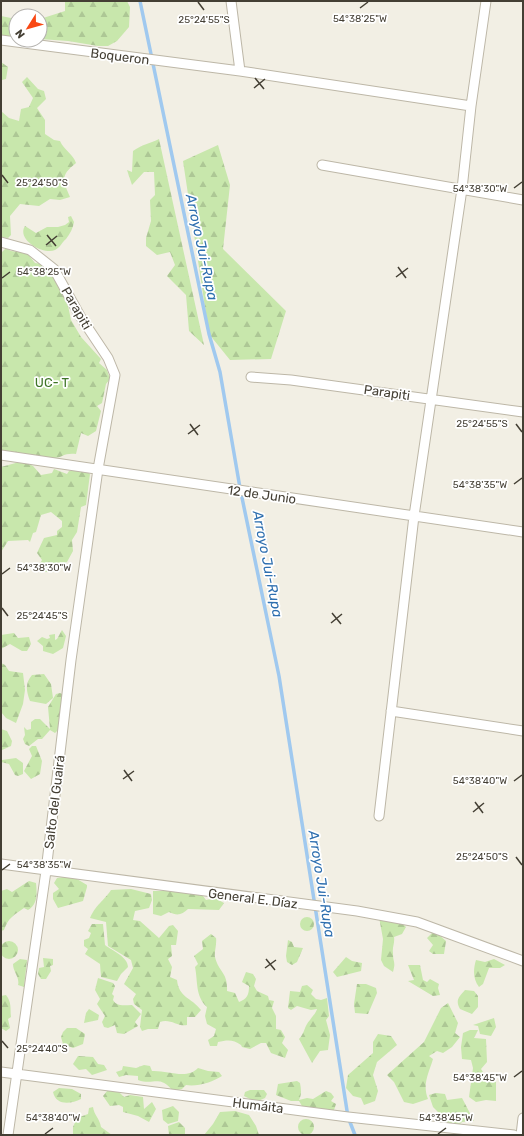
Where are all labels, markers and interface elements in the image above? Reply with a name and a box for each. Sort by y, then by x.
north arrow [8,8,48,48]
text: 54°38'25"W [333,13,387,25]
text: 25°24'55"S [178,14,230,26]
text: N [13,27,28,41]
street label: Boqueron [90,45,150,68]
text: 25°24'50"S [16,177,68,189]
text: 54°38'30"W [453,183,507,195]
water label: Arroyo Jui-Rupa [182,191,221,302]
text: 54°38'25"W [17,266,71,278]
street label: Parapiti [58,284,95,332]
park label: UC- T [35,375,70,390]
street label: Parapiti [363,382,411,403]
text: 25°24'55"S [456,418,508,430]
text: 54°38'35"W [453,479,507,491]
street label: 12 de Junio [227,482,297,507]
water label: Arroyo Jui-Rupa [249,508,286,619]
text: 54°38'30"W [17,562,71,574]
text: 25°24'45"S [16,610,68,622]
street label: Salto del Guairá [41,754,68,850]
text: 54°38'40"W [453,775,507,787]
water label: Arroyo Jui-Rupa [304,828,338,939]
text: 25°24'50"S [456,851,508,863]
text: 54°38'35"W [17,859,71,871]
street label: General E. Díaz [207,886,299,911]
text: 25°24'40"S [16,1043,68,1055]
text: 54°38'45"W [453,1072,507,1084]
street label: Humáita [232,1095,284,1116]
text: 54°38'40"W [26,1112,80,1124]
text: 54°38'45"W [419,1112,473,1124]

